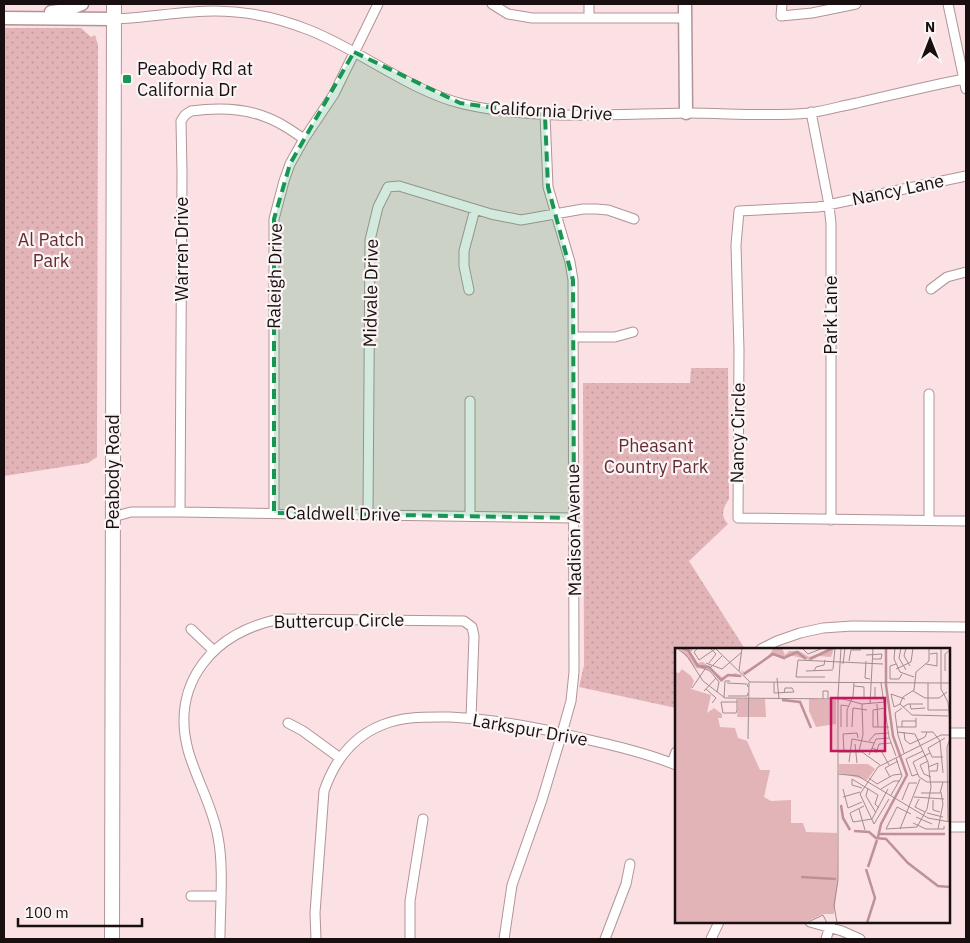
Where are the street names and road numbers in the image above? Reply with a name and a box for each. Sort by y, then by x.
street label: California Drive [489,96,613,125]
street label: Nancy Lane [850,169,946,210]
street label: Warren Drive [170,197,193,301]
street label: Raleigh Drive [262,223,287,329]
street label: Midvale Drive [358,238,383,348]
street label: Park Lane [819,275,842,355]
street label: Nancy Circle [725,382,750,484]
street label: Peabody Road [101,414,124,530]
street label: Madison Avenue [561,463,586,596]
street label: Caldwell Drive [285,501,401,526]
street label: Buttercup Circle [273,608,405,633]
street label: Larkspur Drive [471,708,590,751]

